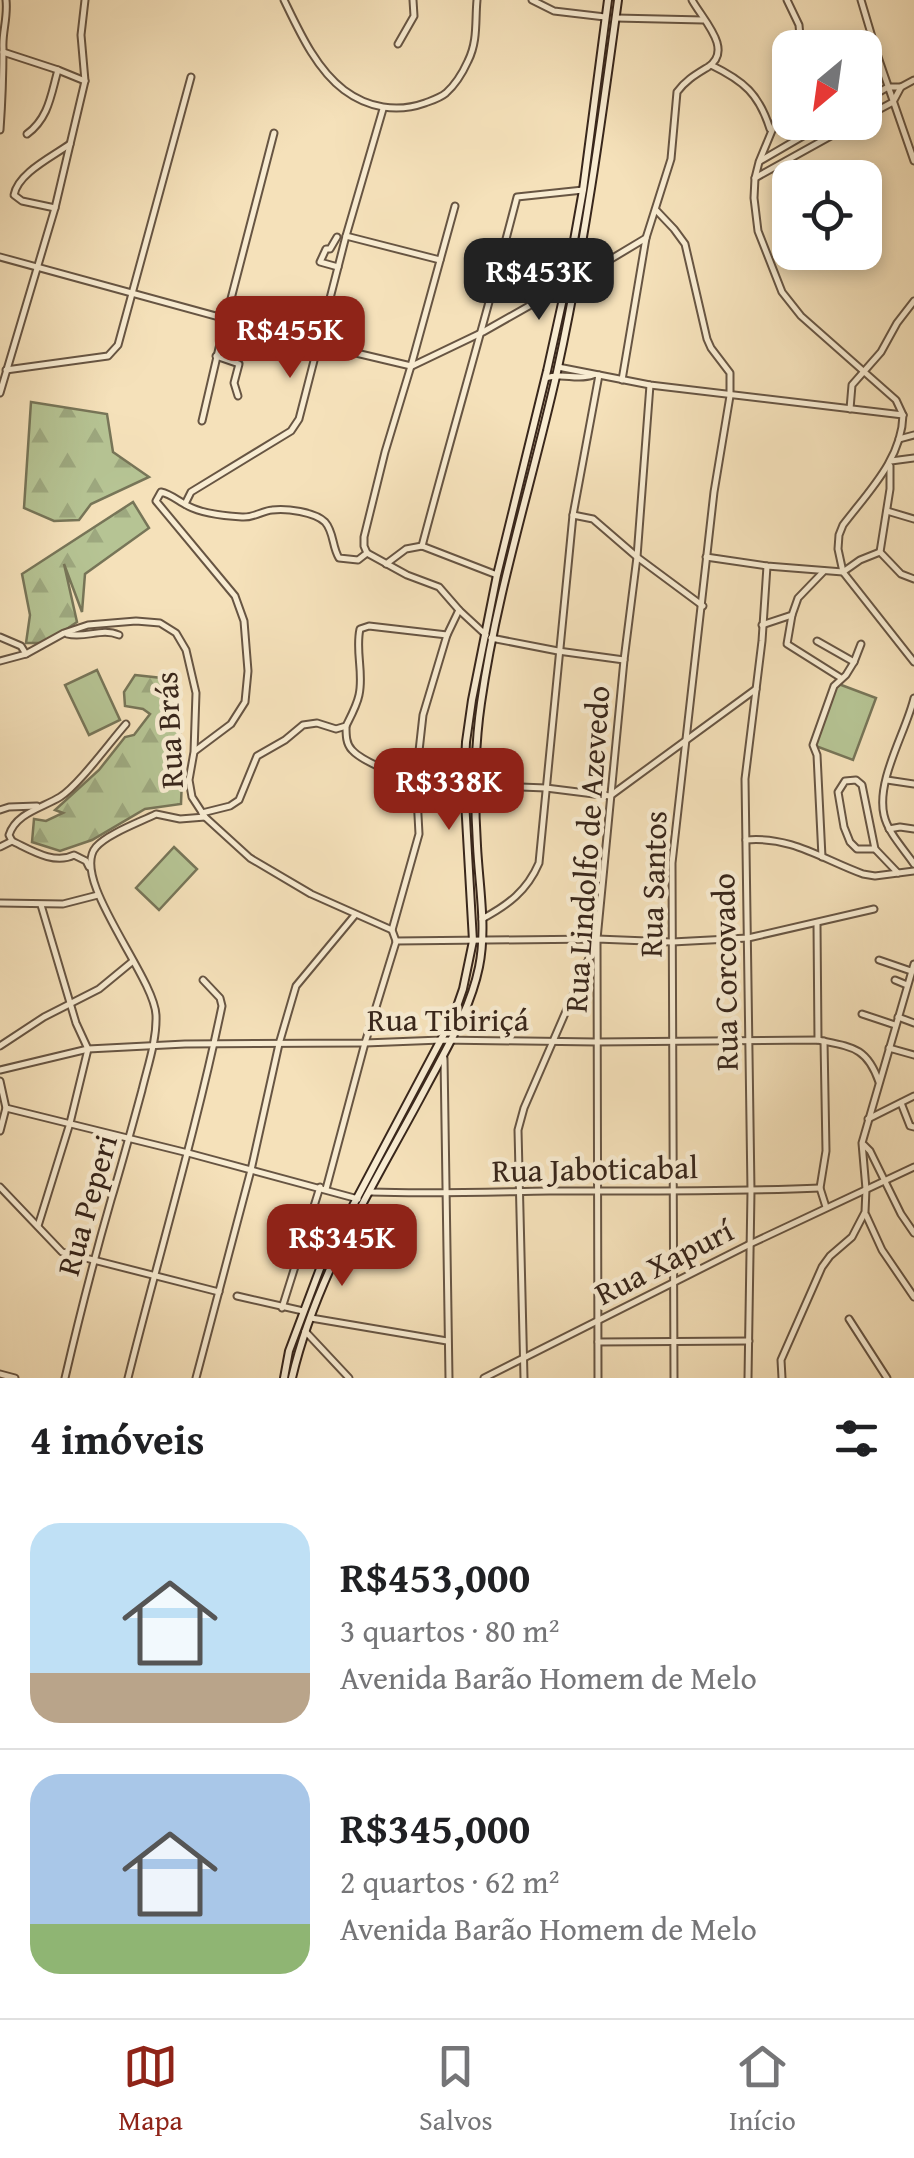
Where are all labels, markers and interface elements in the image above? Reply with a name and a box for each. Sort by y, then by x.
north arrow [772,30,882,140]
map controls [772,30,882,270]
button: locate [772,160,882,270]
pin: R$453K [458,238,620,323]
text: R$453K [486,247,592,294]
pin: R$455K [209,296,371,381]
text: R$455K [237,305,343,352]
street label: Rua Brás [142,670,195,790]
street label: Rua Lindolfo de Azevedo [552,684,621,1014]
pin: R$338K [368,748,530,833]
text: R$338K [396,757,502,804]
street label: Rua Santos [626,810,679,958]
street label: Rua Corcovado [699,873,750,1071]
street label: Rua Tibiriçá [367,996,529,1043]
street label: Rua Peperi [44,1129,129,1281]
street label: Rua Jaboticabal [491,1143,699,1194]
pin: R$345K [261,1204,423,1289]
street label: Rua Xapurí [586,1206,742,1316]
text: R$345K [289,1213,395,1260]
text: 4 imóveis [30,1408,205,1469]
icon: filters [829,1411,884,1466]
text: R$453,000 [340,1546,530,1607]
icon: home [110,1563,230,1683]
text: 3 quartos · 80 m² [340,1607,559,1654]
text: Avenida Barão Homem de Melo [340,1654,757,1701]
text: R$345,000 [340,1797,530,1858]
icon: home [110,1814,230,1934]
text: 2 quartos · 62 m² [340,1858,559,1905]
text: Avenida Barão Homem de Melo [340,1905,757,1952]
tab: Mapa [118,2039,183,2140]
tab: Salvos [419,2039,493,2140]
tab: Início [729,2039,796,2140]

